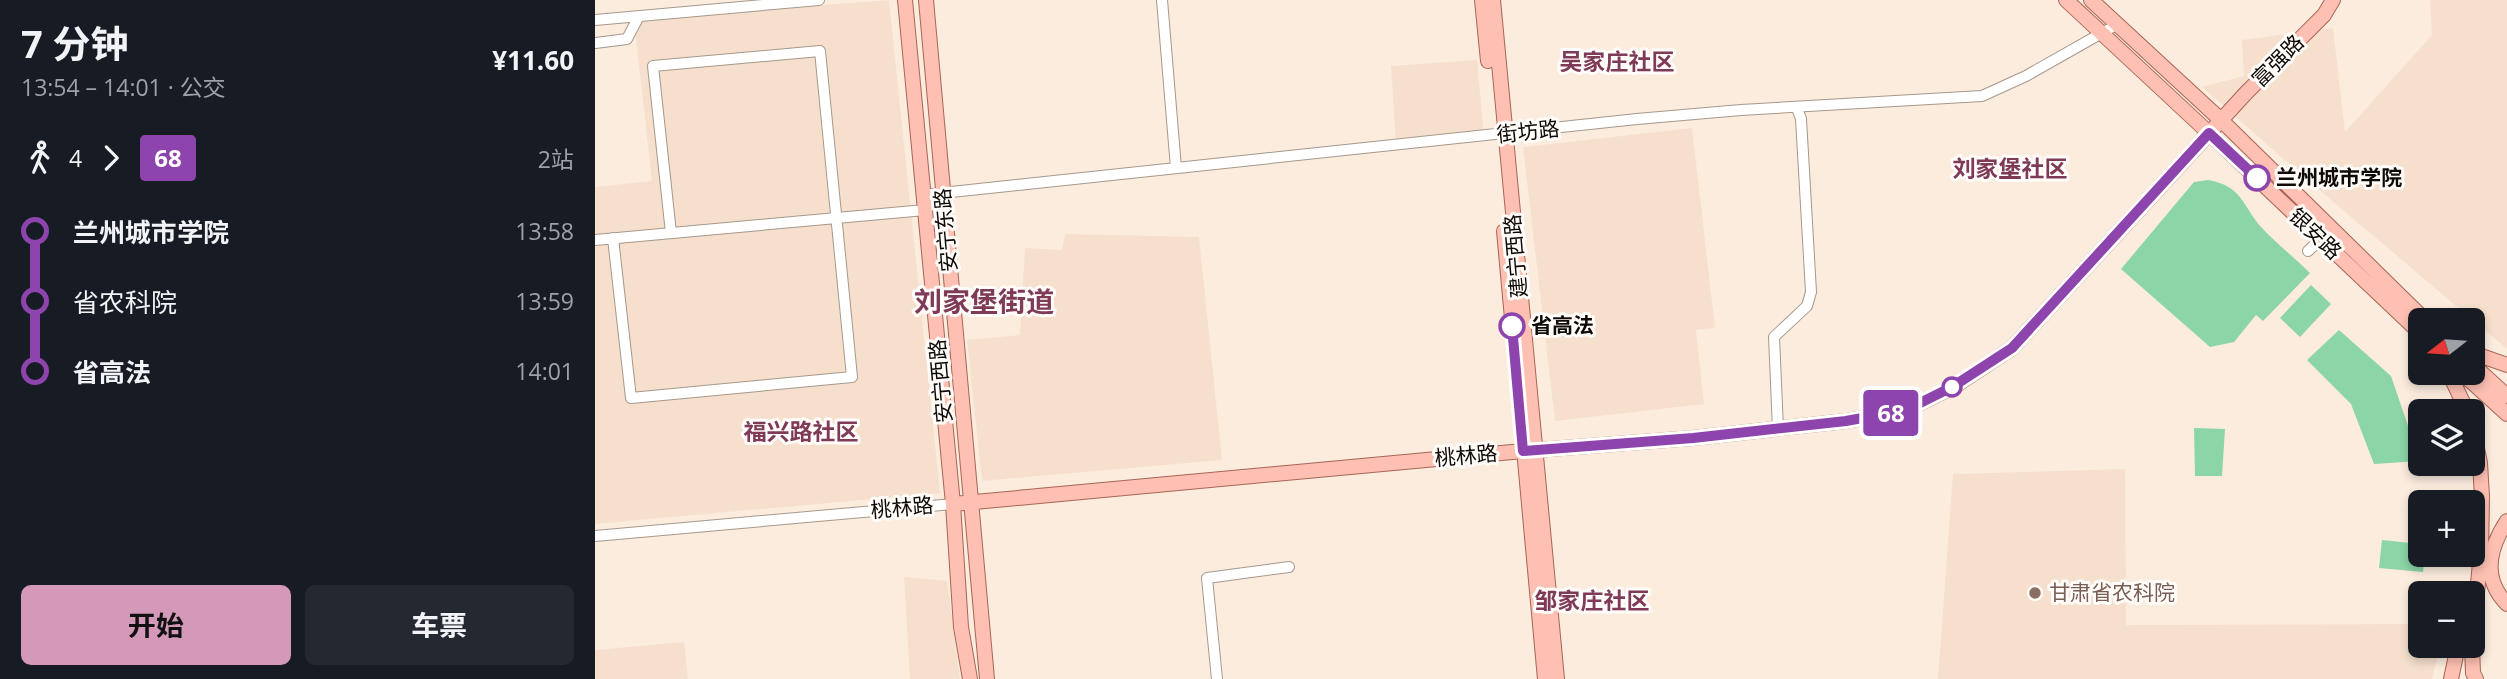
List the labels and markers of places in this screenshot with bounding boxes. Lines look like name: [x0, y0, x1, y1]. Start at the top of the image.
place label: 兰州城市学院: [2276, 163, 2402, 191]
marker: 兰州城市学院: [2244, 165, 2270, 191]
place label: 省高法: [1531, 311, 1594, 339]
marker: 省高法: [1499, 313, 1525, 339]
unlabelled marker: [1942, 377, 1962, 397]
place label: 甘肃省农科院: [2049, 578, 2175, 606]
marker: 甘肃省农科院: [2027, 585, 2043, 601]

